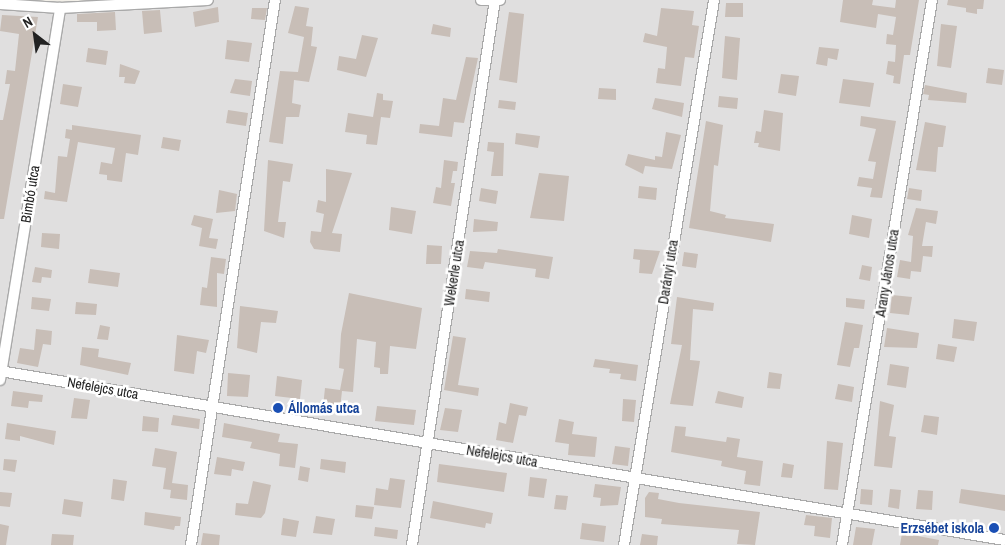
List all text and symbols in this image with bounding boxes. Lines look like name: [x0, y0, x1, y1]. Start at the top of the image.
north arrow: [10, 10, 60, 60]
text: N: [19, 12, 36, 32]
street label: Bimbó utca: [17, 164, 43, 224]
street label: Arany János utca: [872, 228, 902, 318]
street label: Wekerle utca: [440, 239, 468, 307]
street label: Darányi utca: [655, 239, 681, 305]
street label: Nefelejcs utca: [66, 373, 140, 403]
place label: Állomás utca: [288, 400, 359, 416]
marker: Állomás utca: [272, 402, 284, 414]
street label: Nefelejcs utca: [465, 441, 539, 471]
place label: Erzsébet iskola: [900, 520, 984, 536]
marker: Erzsébet iskola: [988, 522, 1000, 534]

